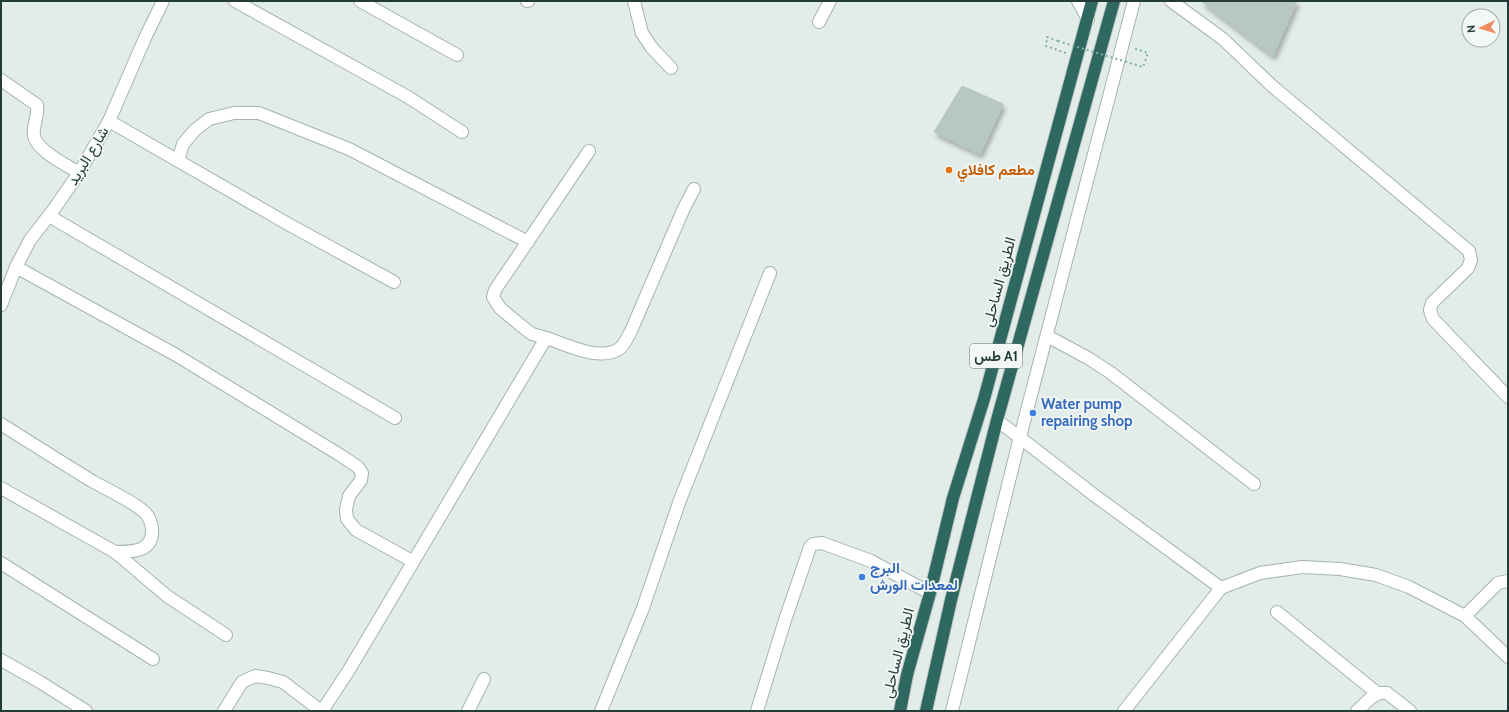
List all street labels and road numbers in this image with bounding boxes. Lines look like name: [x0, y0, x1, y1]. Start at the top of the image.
street label: شارع البريد: [64, 123, 114, 190]
street label: الطريق الساحلى: [978, 235, 1021, 329]
road number: طس A1: [970, 344, 1022, 368]
street label: الطريق الساحلى: [878, 606, 919, 700]

